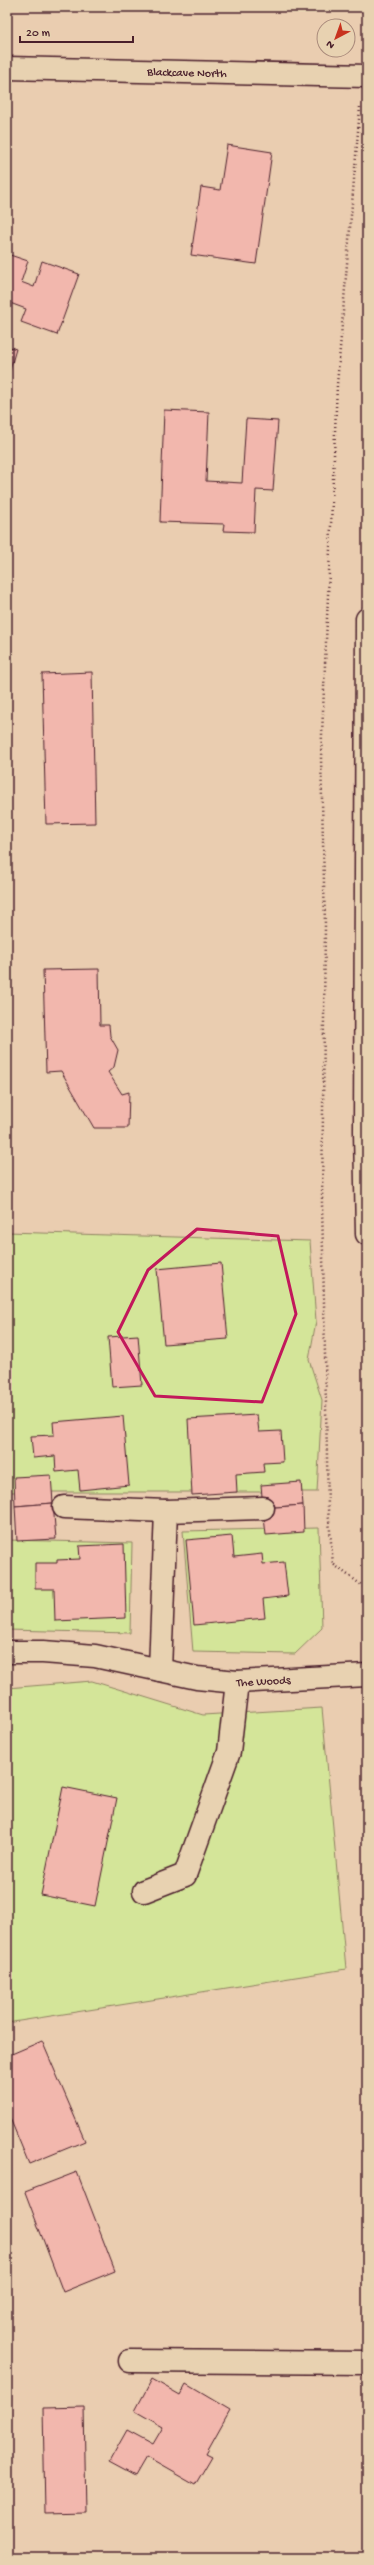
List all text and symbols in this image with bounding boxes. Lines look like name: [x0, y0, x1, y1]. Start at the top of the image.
scale bar: [20, 18, 133, 44]
north arrow: [316, 18, 356, 58]
text: 20 m: [26, 27, 51, 41]
text: N: [324, 37, 337, 51]
street label: Blackcave North: [146, 66, 227, 82]
street label: The Woods: [235, 1674, 291, 1691]

